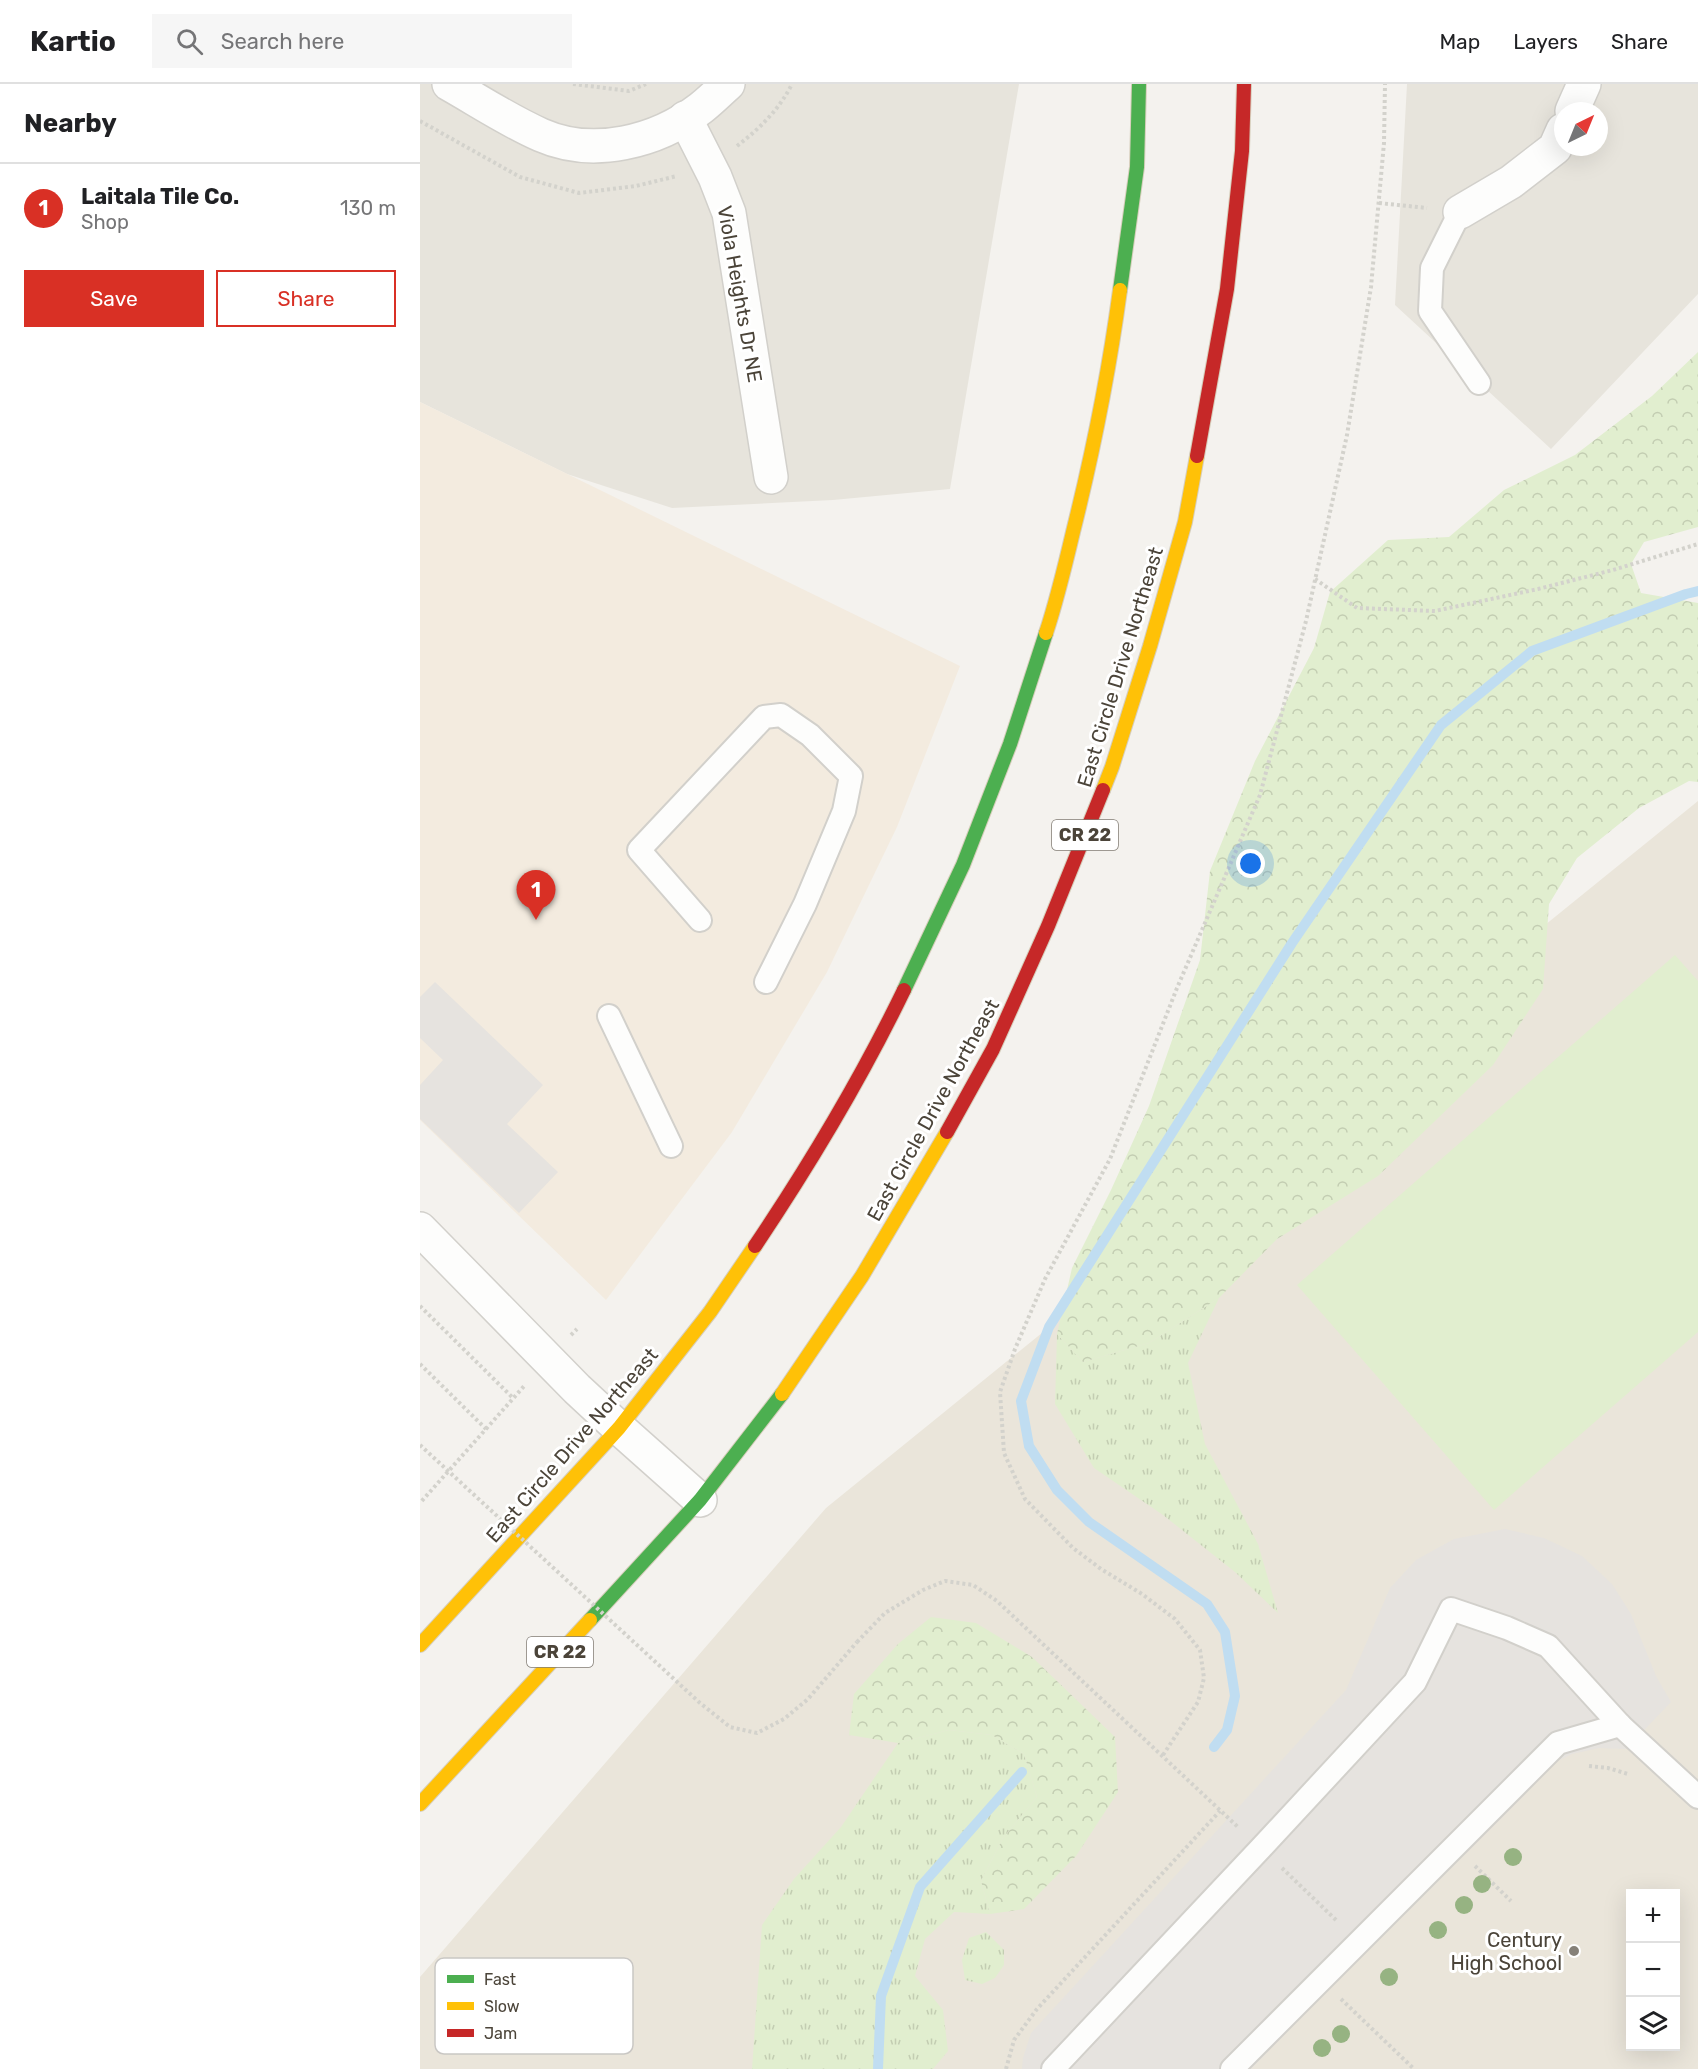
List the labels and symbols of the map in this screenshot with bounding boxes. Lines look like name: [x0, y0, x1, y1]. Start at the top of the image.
north arrow: [1554, 102, 1608, 156]
street label: Viola Heights Dr NE: [713, 204, 767, 384]
street label: East Circle Drive Northeast: [1072, 544, 1168, 790]
road number: CR 22: [1052, 820, 1118, 850]
your location: [1236, 849, 1265, 878]
pin: 1: [516, 870, 556, 920]
street label: East Circle Drive Northeast: [862, 995, 1004, 1225]
street label: East Circle Drive Northeast: [481, 1343, 663, 1547]
road number: CR 22: [527, 1637, 593, 1667]
place label: Century High School: [1450, 1928, 1562, 1975]
marker: Century High School: [1567, 1944, 1581, 1958]
legend: [435, 1958, 633, 2054]
text: Fast: [484, 1970, 516, 1989]
text: Slow: [484, 1997, 520, 2016]
text: Jam: [484, 2024, 517, 2043]

